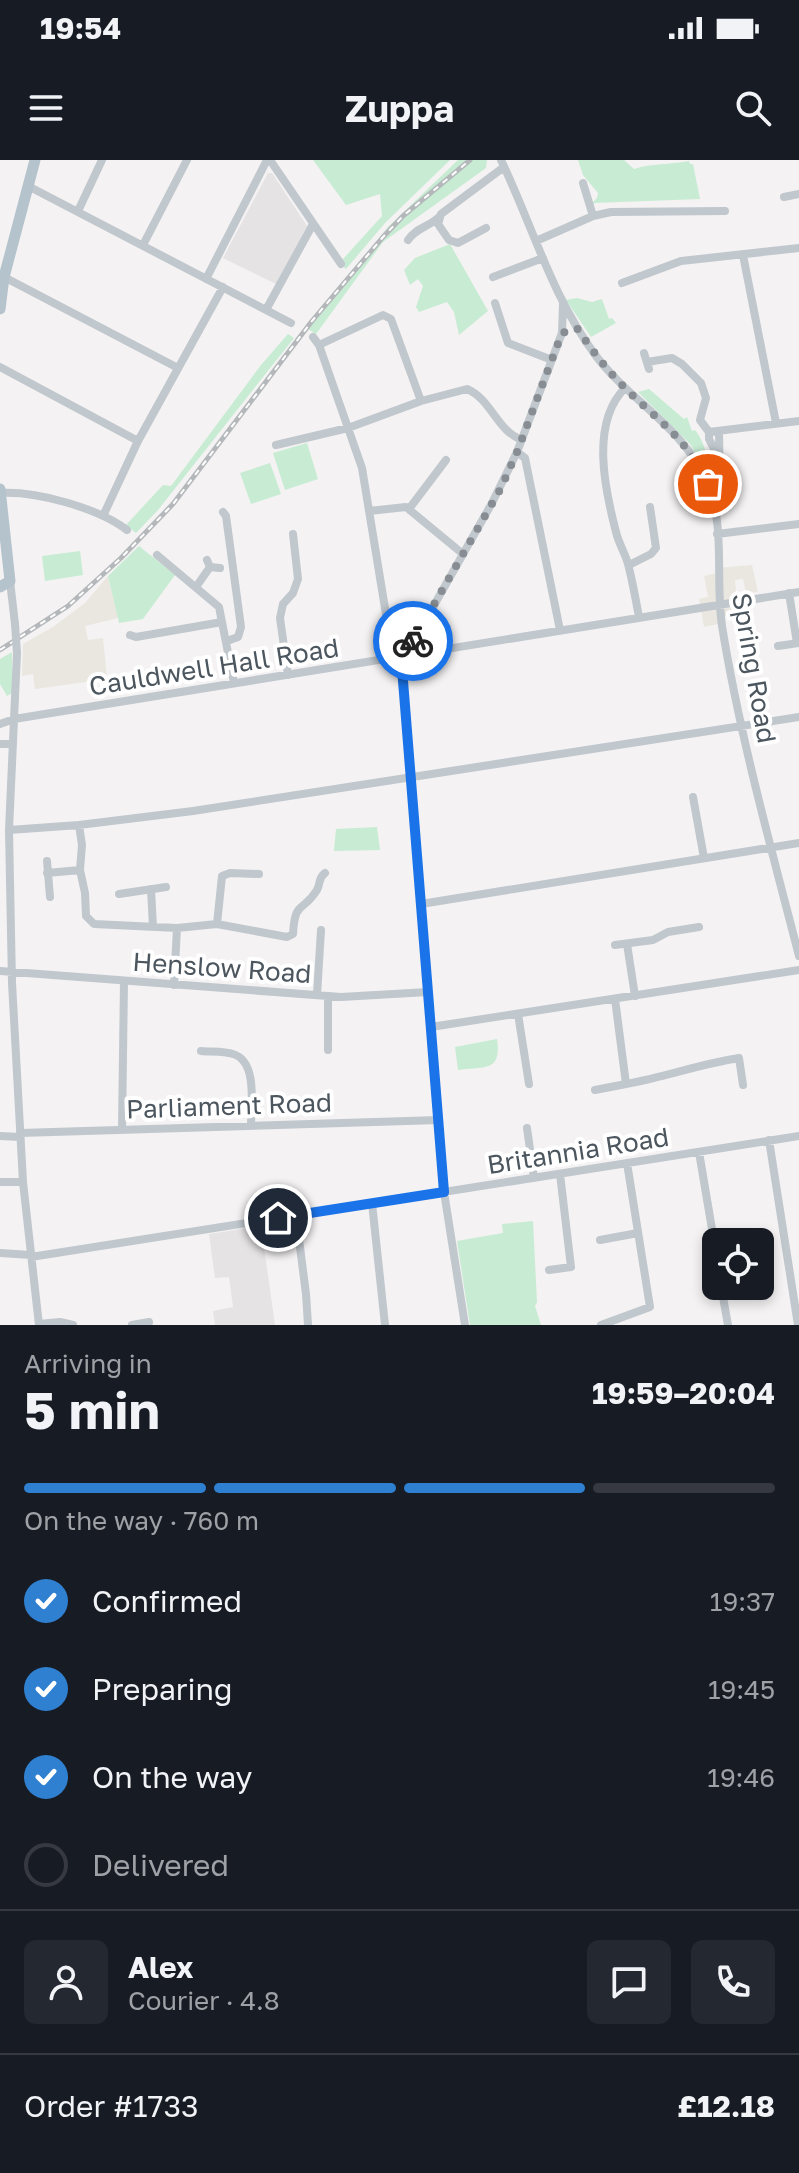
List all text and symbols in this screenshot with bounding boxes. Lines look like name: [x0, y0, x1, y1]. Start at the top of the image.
text: 19:54: [40, 10, 121, 46]
icon: menu: [24, 86, 68, 130]
icon: search: [731, 86, 775, 130]
text: Zuppa: [345, 87, 454, 130]
pin: [674, 450, 742, 518]
icon: bag: [686, 462, 730, 506]
street label: Spring Road: [726, 590, 783, 745]
courier: [373, 601, 453, 681]
icon: bike: [391, 619, 435, 663]
street label: Cauldwell Hall Road: [87, 631, 341, 702]
street label: Henslow Road: [132, 946, 313, 989]
street label: Parliament Road: [126, 1086, 332, 1125]
street label: Britannia Road: [485, 1121, 671, 1180]
pin: [244, 1184, 312, 1252]
icon: home: [256, 1196, 300, 1240]
map controls: [702, 1228, 774, 1300]
button: locate: [702, 1228, 774, 1300]
text: Arriving in: [24, 1348, 152, 1379]
text: 19:59–20:04: [592, 1375, 775, 1411]
text: 5 min: [24, 1378, 160, 1440]
text: On the way · 760 m: [24, 1505, 259, 1536]
icon: check: [24, 1579, 68, 1623]
text: Confirmed: [92, 1583, 242, 1619]
text: 19:37: [710, 1586, 775, 1617]
icon: check: [24, 1667, 68, 1711]
text: Preparing: [92, 1671, 233, 1707]
text: 19:45: [708, 1674, 775, 1705]
icon: check: [24, 1755, 68, 1799]
text: On the way: [92, 1759, 252, 1795]
text: 19:46: [707, 1762, 775, 1793]
text: Delivered: [92, 1847, 229, 1883]
button: person: [24, 1940, 108, 2024]
button: chat: [587, 1940, 671, 2024]
button: phone: [691, 1940, 775, 2024]
text: Alex: [128, 1949, 193, 1985]
text: Courier · 4.8: [128, 1985, 280, 2016]
text: Order #1733: [24, 2088, 199, 2124]
text: £12.18: [677, 2088, 775, 2124]

